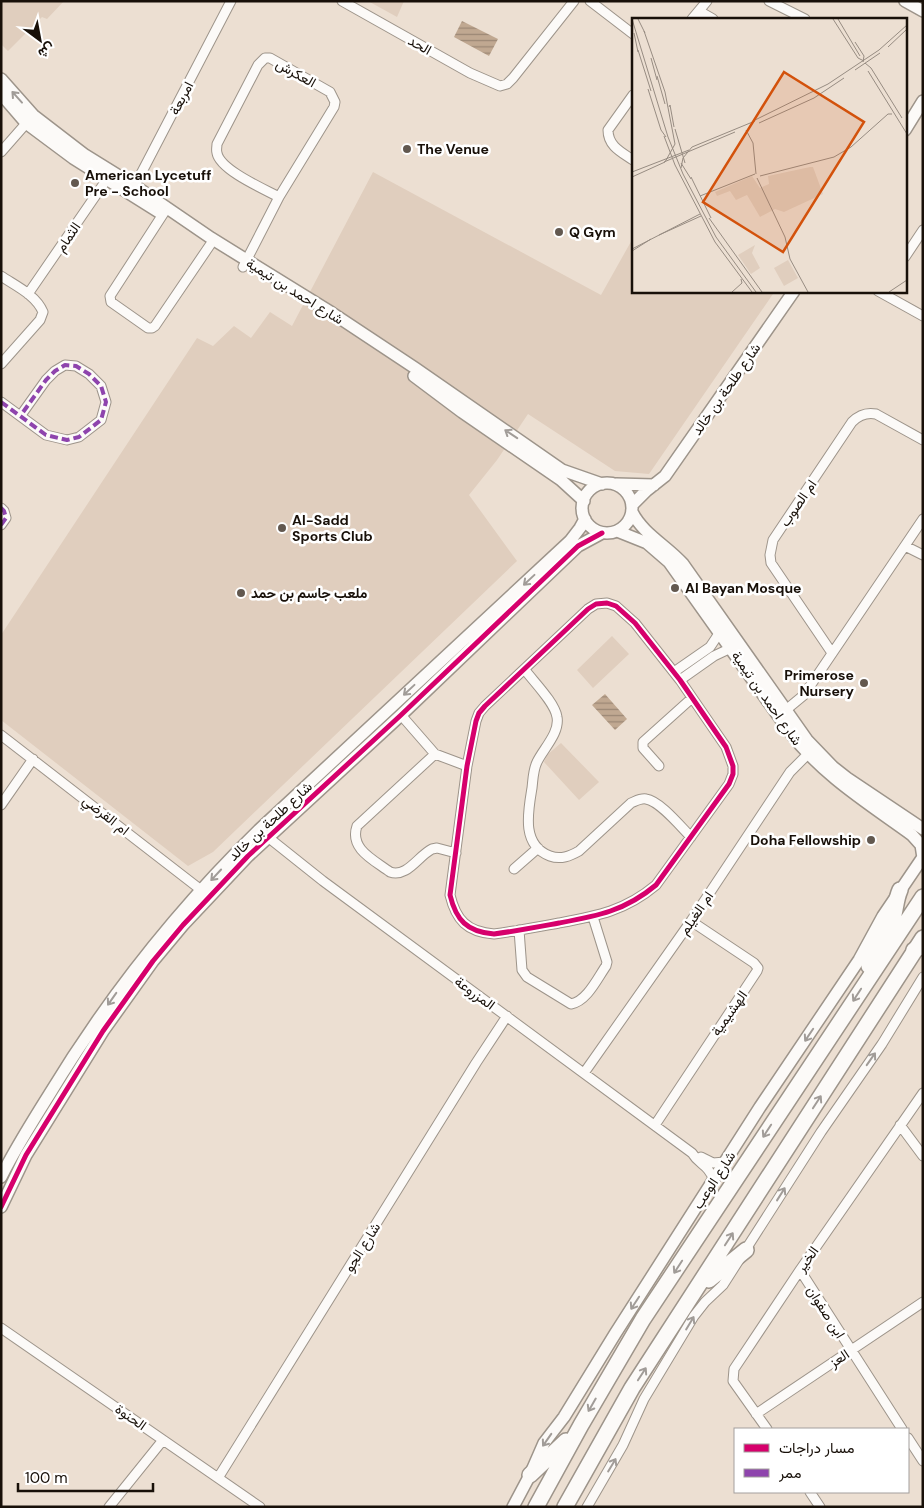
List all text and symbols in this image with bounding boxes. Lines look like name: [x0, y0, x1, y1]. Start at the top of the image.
north arrow: [15, 15, 65, 65]
inset map: [632, 18, 906, 292]
street label: الحد: [405, 31, 435, 59]
text: ش: [35, 39, 59, 63]
street label: العكرش: [273, 55, 319, 91]
street label: امربعة: [165, 78, 197, 118]
one-way arrow: [11, 90, 22, 103]
place label: The Venue: [417, 140, 489, 158]
marker: The Venue: [401, 143, 413, 155]
place label: American Lycetuff Pre - School: [85, 166, 211, 200]
marker: American Lycetuff Pre - School: [69, 177, 81, 189]
street label: الثمام: [51, 219, 85, 255]
place label: Q Gym: [569, 223, 616, 241]
marker: Q Gym: [553, 226, 565, 238]
street label: شارع احمد بن تيمية: [242, 254, 347, 330]
street label: شارع طلحة بن خالد: [688, 339, 766, 440]
one-way arrow: [505, 429, 519, 439]
street label: ام الصوب: [776, 476, 820, 530]
place label: Al-Sadd Sports Club: [292, 511, 373, 545]
marker: Al-Sadd Sports Club: [276, 522, 288, 534]
one-way arrow: [522, 574, 535, 586]
place label: Al Bayan Mosque: [685, 579, 801, 597]
marker: Al Bayan Mosque: [669, 582, 681, 594]
place label: ملعب جاسم بن حمد: [251, 584, 368, 602]
marker: ملعب جاسم بن حمد: [235, 587, 247, 599]
street label: شارع احمد بن تيمية: [726, 647, 806, 750]
place label: Primerose Nursery: [784, 666, 855, 700]
marker: Primerose Nursery: [858, 677, 870, 689]
one-way arrow: [403, 684, 416, 696]
street label: شارع طلحة بن خالد: [224, 777, 317, 866]
street label: ام القرضي: [77, 791, 133, 841]
place label: Doha Fellowship: [750, 831, 861, 849]
marker: Doha Fellowship: [865, 834, 877, 846]
one-way arrow: [210, 868, 222, 881]
street label: ام الغيلم: [675, 888, 717, 938]
street label: المزروعة: [451, 972, 499, 1014]
street label: الهشيمية: [707, 987, 751, 1039]
one-way arrow: [851, 988, 861, 1002]
one-way arrow: [107, 992, 117, 1006]
one-way arrow: [804, 1027, 814, 1041]
one-way arrow: [866, 1052, 877, 1066]
one-way arrow: [812, 1096, 822, 1110]
one-way arrow: [762, 1124, 772, 1138]
street label: شارع الوعب: [689, 1148, 741, 1214]
one-way arrow: [777, 1188, 787, 1202]
street label: شارع الجو: [340, 1219, 386, 1276]
one-way arrow: [724, 1232, 734, 1246]
street label: الخير: [791, 1242, 822, 1276]
one-way arrow: [672, 1259, 682, 1273]
street label: ابن صفوان: [803, 1282, 849, 1342]
one-way arrow: [629, 1296, 640, 1310]
one-way arrow: [686, 1316, 696, 1330]
street label: العز: [825, 1345, 853, 1372]
one-way arrow: [637, 1367, 647, 1381]
one-way arrow: [587, 1397, 597, 1411]
street label: الحنوة: [112, 1400, 150, 1434]
legend: [734, 1428, 909, 1493]
one-way arrow: [542, 1433, 552, 1447]
text: مسار دراجات: [779, 1438, 855, 1458]
one-way arrow: [607, 1457, 617, 1472]
scale bar: [18, 1460, 152, 1492]
text: ممر: [778, 1463, 801, 1483]
text: 100 m: [25, 1468, 68, 1488]

